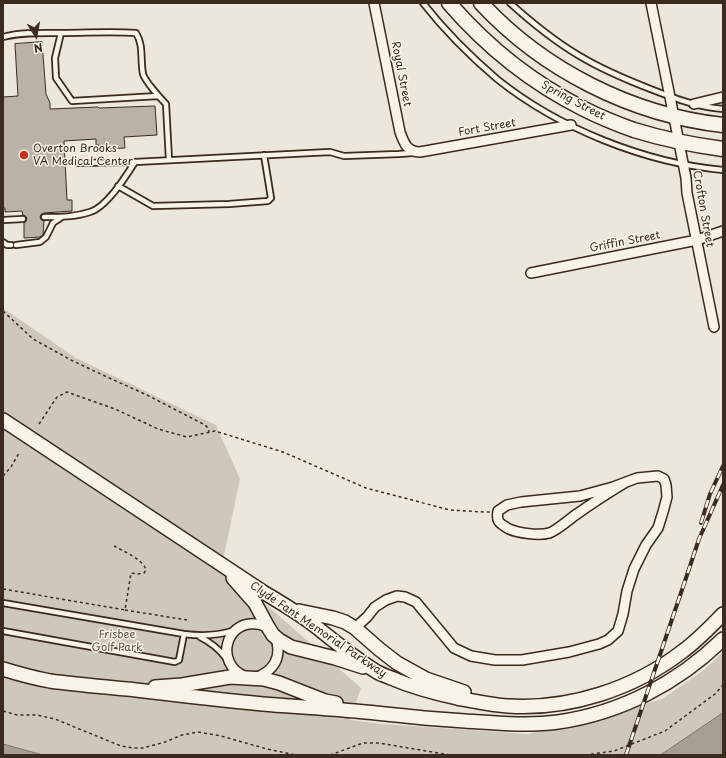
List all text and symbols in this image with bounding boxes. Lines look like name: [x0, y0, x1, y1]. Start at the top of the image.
north arrow: [16, 16, 56, 56]
text: N: [32, 39, 44, 57]
street label: Royal Street: [388, 40, 414, 108]
street label: Spring Street: [539, 79, 607, 123]
street label: Fort Street: [457, 116, 517, 140]
place label: Overton Brooks VA Medical Center: [33, 142, 133, 168]
marker: Overton Brooks VA Medical Center: [18, 149, 30, 161]
street label: Crofton Street: [690, 170, 716, 248]
street label: Griffin Street: [589, 229, 661, 255]
street label: Clyde Fant Memorial Parkway: [247, 579, 389, 681]
park label: Frisbee Golf Park: [91, 628, 143, 654]

